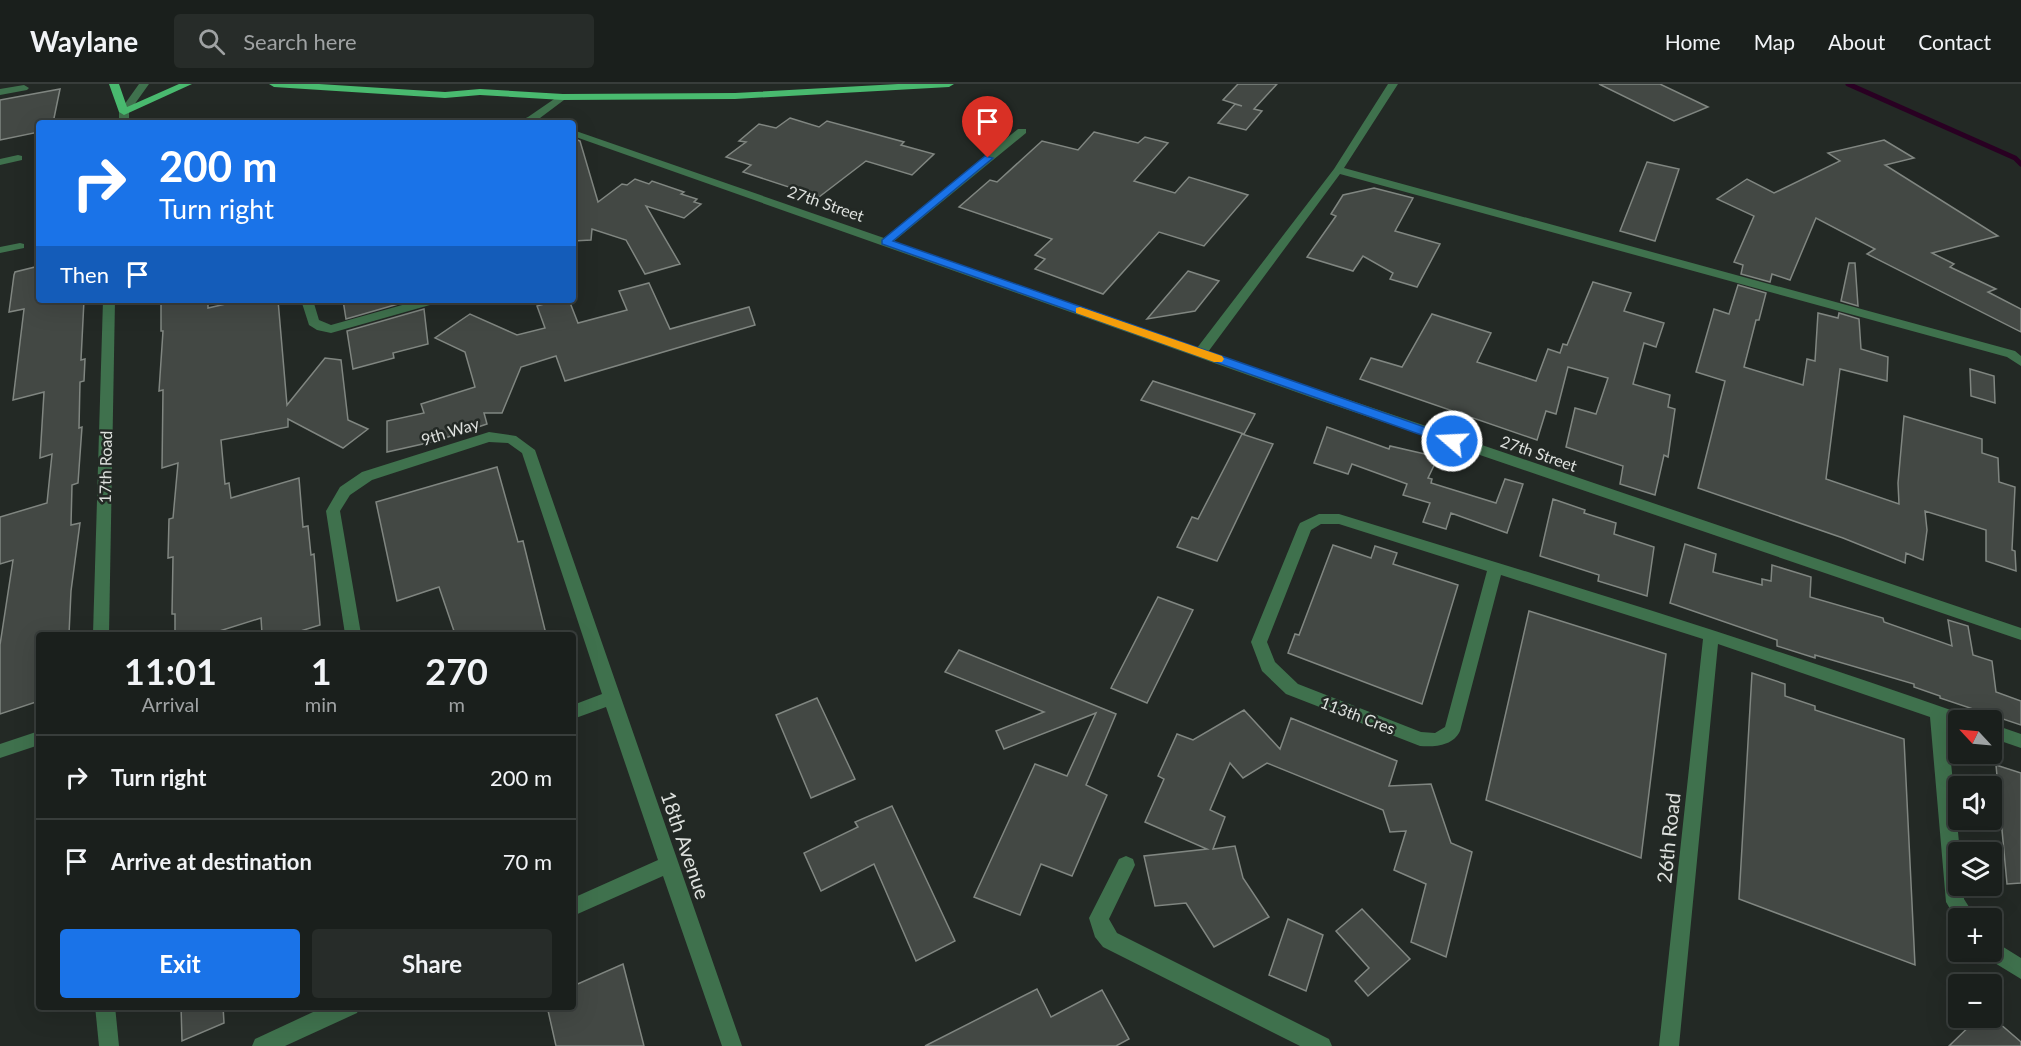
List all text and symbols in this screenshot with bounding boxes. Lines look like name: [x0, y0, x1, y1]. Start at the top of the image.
search box: [174, 14, 594, 68]
text: Waylane: [30, 24, 138, 58]
icon: search: [195, 25, 228, 58]
text: Search here: [243, 28, 357, 55]
text: Home: [1665, 29, 1721, 54]
text: Map: [1754, 29, 1795, 54]
text: About: [1828, 29, 1885, 54]
text: Contact: [1918, 29, 1991, 54]
pin: [962, 96, 1013, 158]
icon: arrive: [971, 105, 1004, 138]
text: 200 m: [159, 141, 277, 191]
icon: right: [60, 144, 138, 222]
street label: 27th Street: [785, 181, 867, 225]
text: Turn right: [159, 192, 274, 225]
icon: arrive: [121, 258, 154, 291]
text: Then: [60, 261, 109, 288]
position arrow: [1420, 409, 1484, 473]
street label: 9th Way: [419, 413, 482, 449]
street label: 17th Road: [95, 430, 115, 504]
street label: 27th Street: [1498, 431, 1580, 475]
text: 11:01: [124, 649, 217, 693]
text: 1: [311, 649, 332, 693]
text: 270: [425, 649, 488, 693]
text: Arrival: [142, 692, 199, 716]
text: min: [305, 692, 337, 716]
text: m: [448, 692, 465, 716]
street label: 113th Cres: [1318, 692, 1398, 738]
north arrow: [1948, 710, 2002, 764]
map controls: [1948, 710, 2002, 1028]
icon: right: [60, 761, 93, 794]
text: Turn right: [111, 764, 206, 791]
text: 200 m: [490, 764, 552, 791]
button: sound: [1948, 776, 2002, 830]
street label: 18th Avenue: [656, 788, 716, 902]
street label: 26th Road: [1651, 791, 1685, 885]
button: layers: [1948, 842, 2002, 896]
icon: arrive: [60, 845, 93, 878]
text: Arrive at destination: [111, 848, 312, 875]
text: 70 m: [503, 848, 552, 875]
button: +: [1948, 908, 2002, 962]
button: Exit: [60, 929, 300, 998]
button: Share: [312, 929, 552, 998]
button: −: [1948, 974, 2002, 1028]

